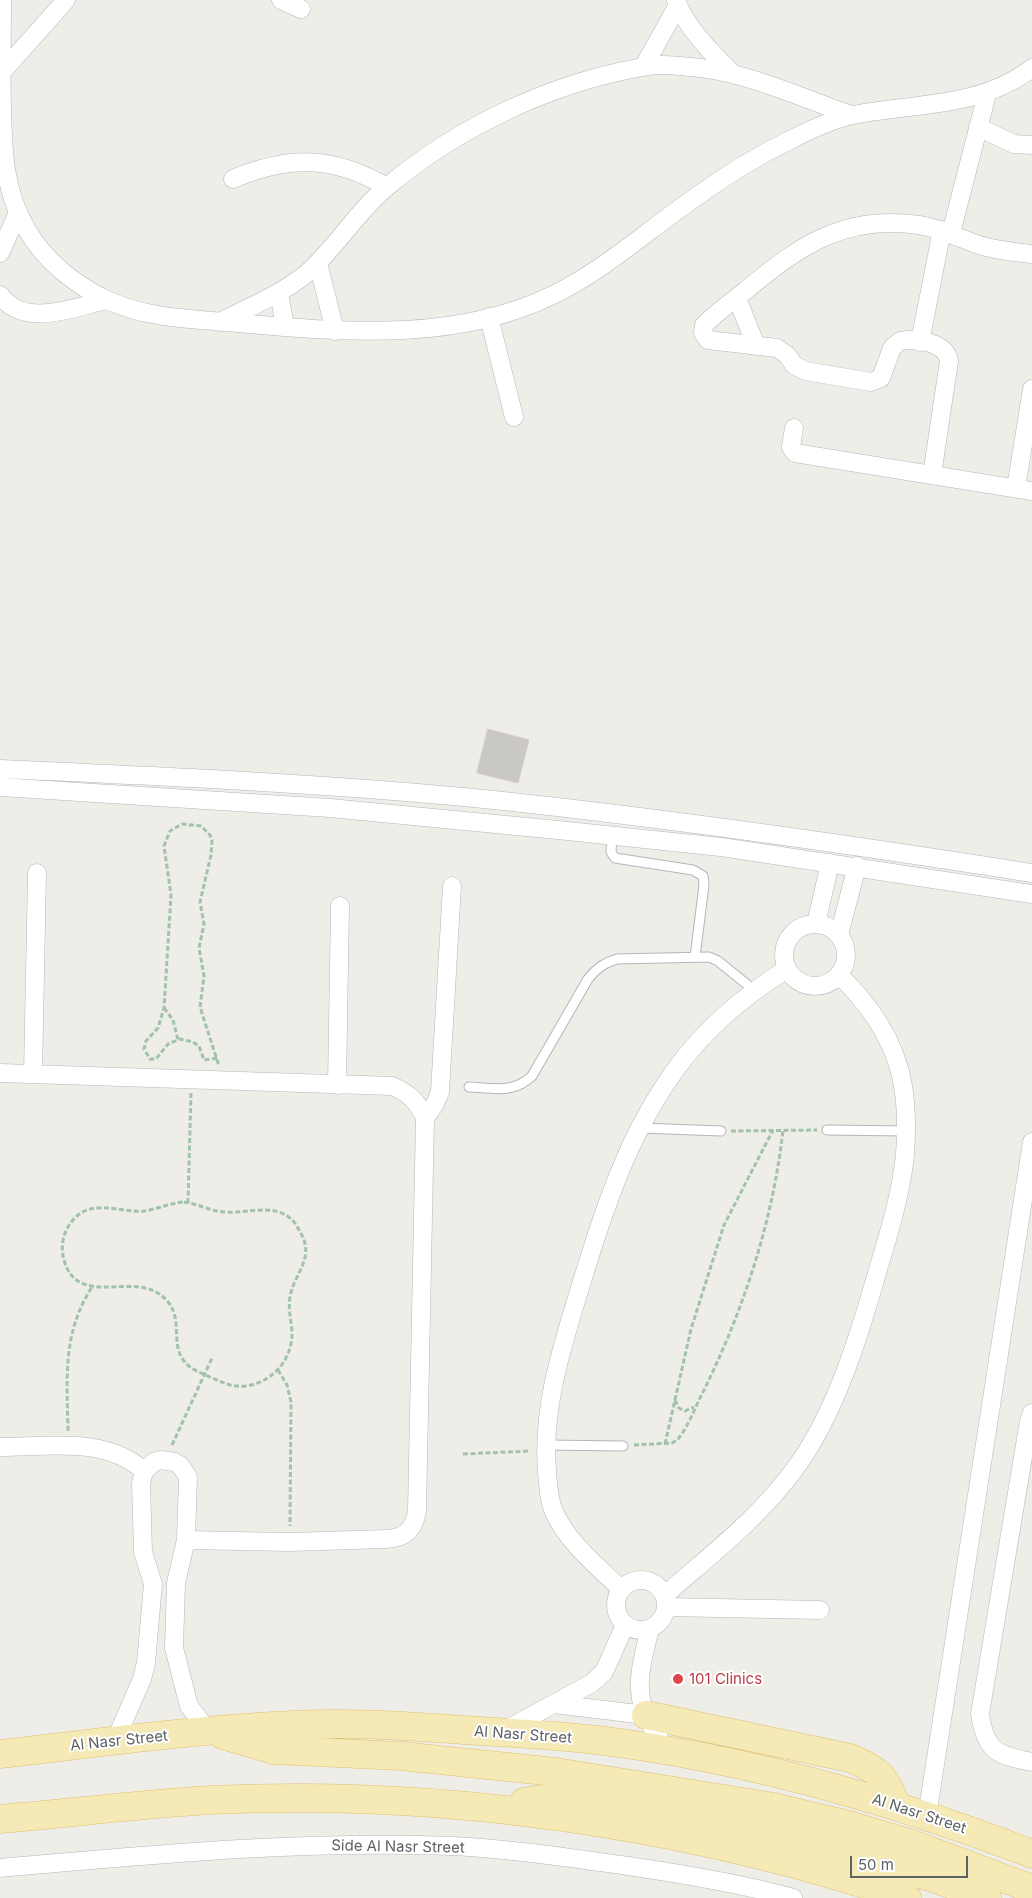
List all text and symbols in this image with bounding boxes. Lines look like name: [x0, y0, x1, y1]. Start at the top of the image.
place label: 101 Clinics: [689, 1670, 762, 1688]
marker: 101 Clinics: [671, 1672, 685, 1686]
street label: Al Nasr Street: [473, 1723, 573, 1747]
street label: Al Nasr Street: [69, 1727, 169, 1755]
street label: Al Nasr Street: [870, 1790, 968, 1838]
street label: Side Al Nasr Street: [331, 1837, 465, 1857]
scale bar: [852, 1846, 970, 1878]
text: 50 m: [858, 1855, 894, 1874]

